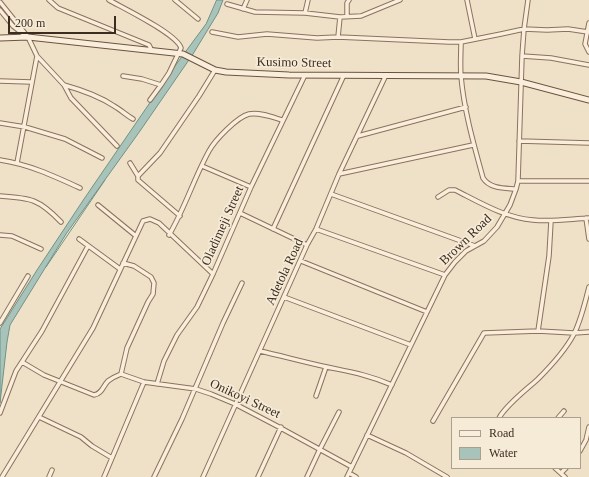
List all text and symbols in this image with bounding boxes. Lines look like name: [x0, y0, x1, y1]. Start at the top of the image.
scale bar: [10, 8, 118, 34]
text: 200 m: [15, 16, 45, 30]
street label: Kusimo Street: [256, 55, 332, 71]
street label: Oladimeji Street: [198, 184, 248, 268]
street label: Brown Road: [437, 211, 495, 269]
street label: Adetola Road: [263, 236, 307, 308]
street label: Onikoyi Street: [207, 376, 283, 422]
legend: [451, 417, 581, 469]
text: Road: [489, 426, 514, 440]
text: Water: [489, 446, 517, 460]

